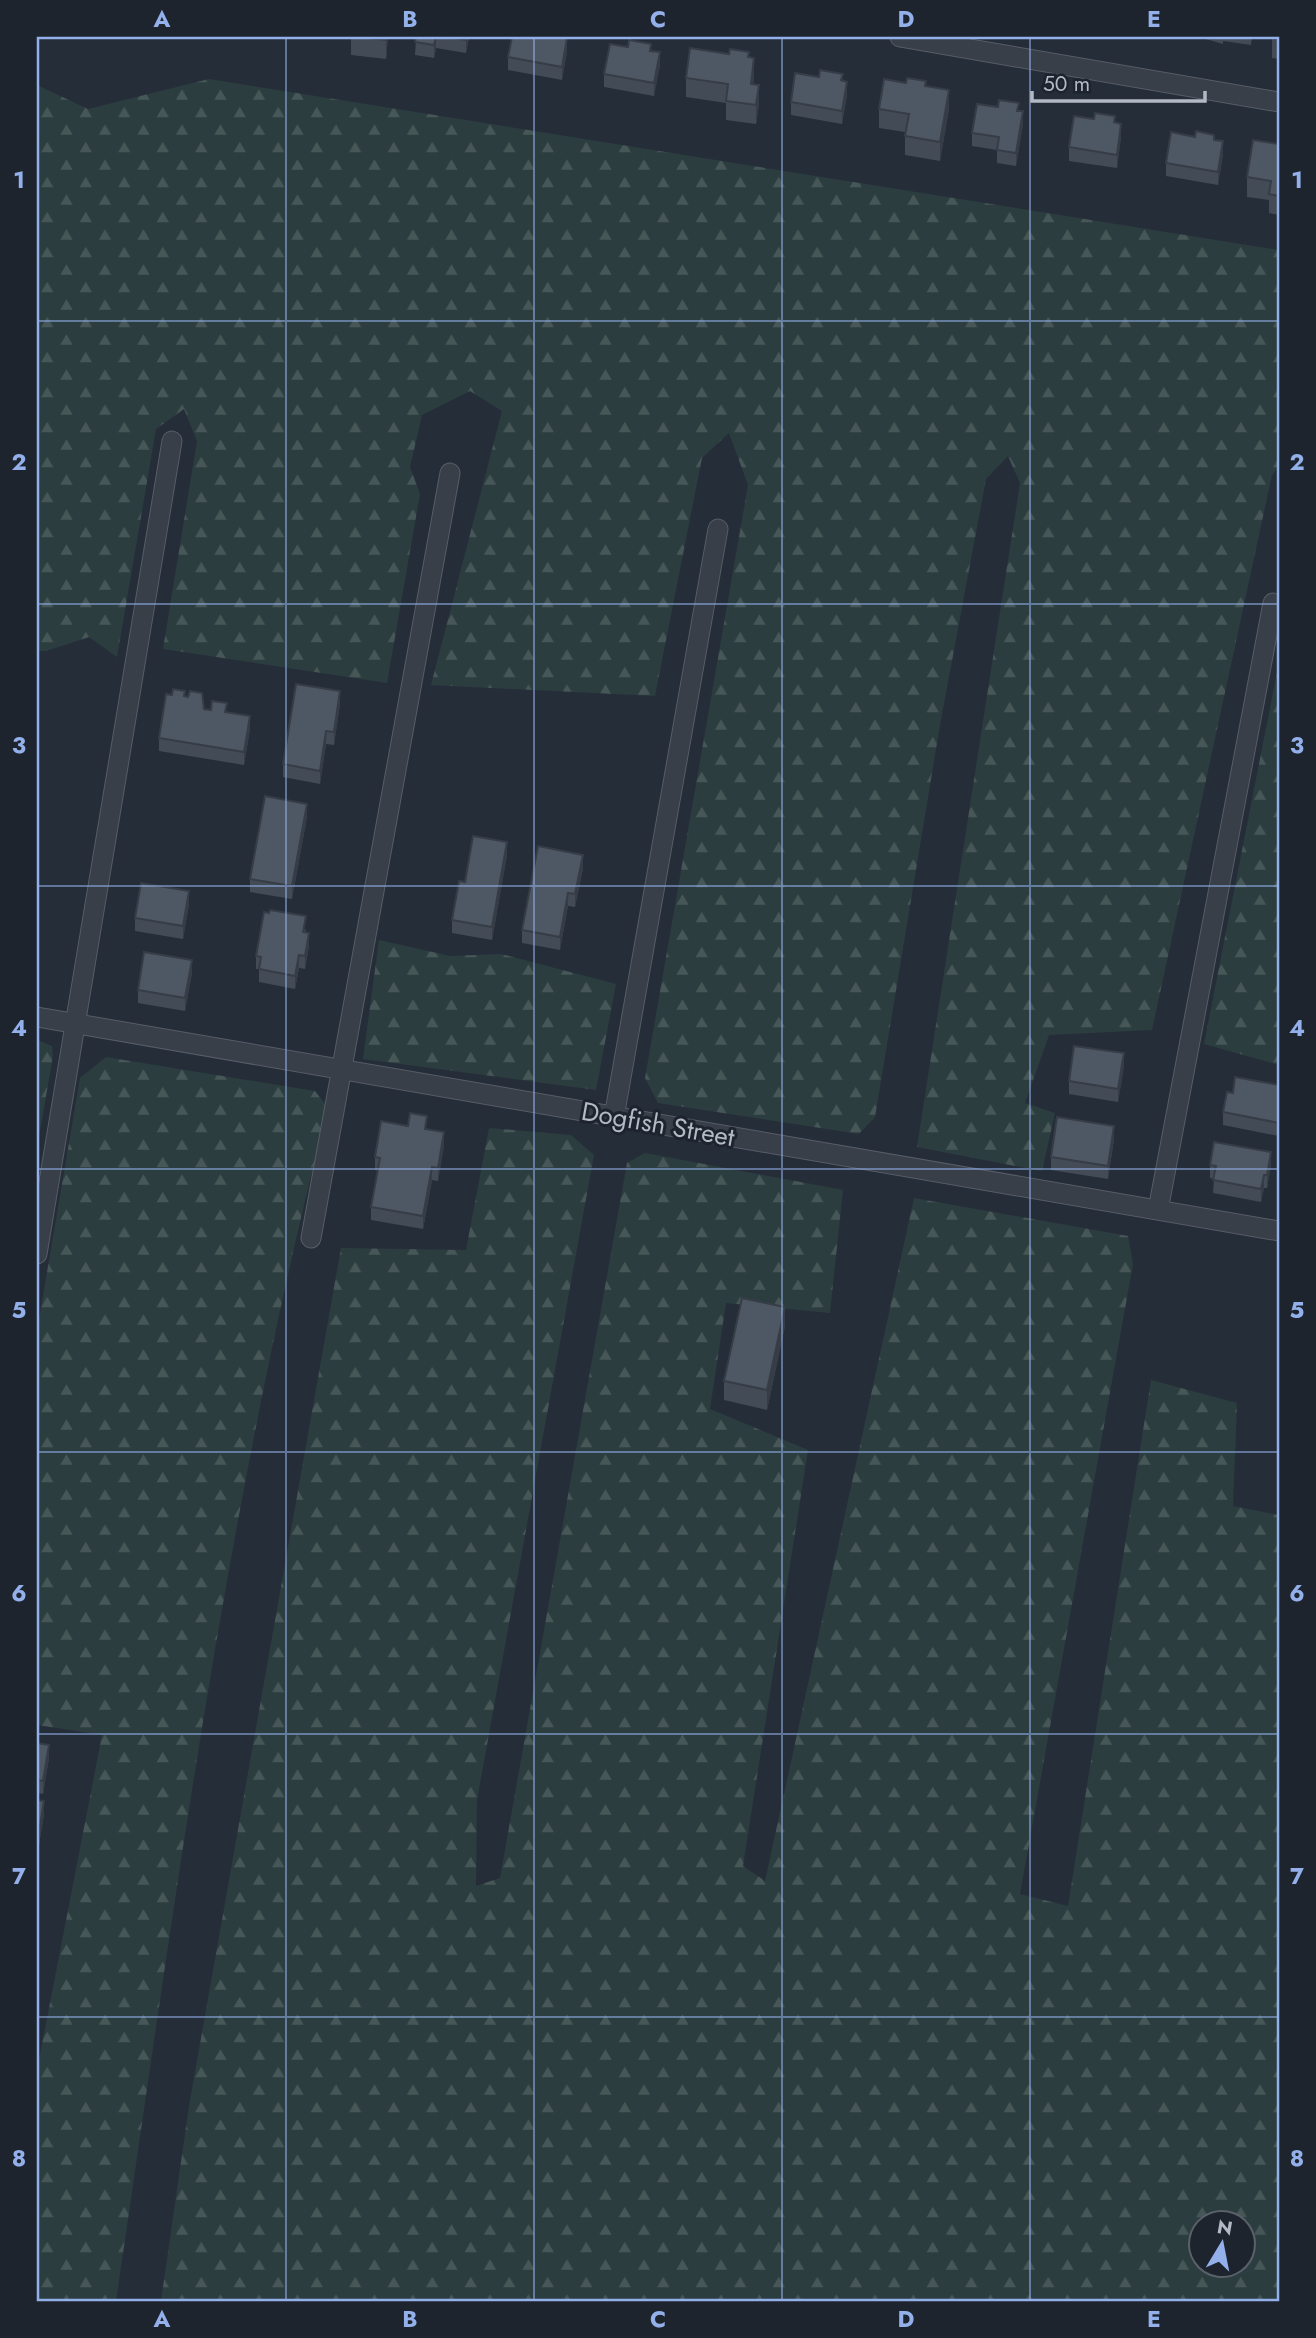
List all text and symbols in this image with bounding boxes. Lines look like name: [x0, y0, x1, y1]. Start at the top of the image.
text: A: [153, 2, 171, 36]
text: B: [402, 2, 418, 36]
text: C: [650, 2, 666, 36]
text: D: [898, 2, 915, 36]
text: E: [1147, 2, 1161, 36]
scale bar: [1032, 60, 1206, 104]
text: 50 m: [1043, 69, 1090, 99]
text: 1: [13, 163, 25, 197]
text: 1: [1291, 163, 1303, 197]
text: 2: [11, 445, 27, 479]
text: 2: [1289, 445, 1305, 479]
text: 3: [12, 728, 26, 762]
text: 3: [1290, 728, 1304, 762]
text: 4: [11, 1011, 27, 1045]
text: 4: [1289, 1011, 1305, 1045]
street label: Dogfish Street: [578, 1092, 738, 1156]
text: 5: [12, 1293, 26, 1327]
text: 5: [1290, 1293, 1304, 1327]
text: 6: [11, 1576, 27, 1610]
text: 6: [1289, 1576, 1305, 1610]
text: 7: [12, 1859, 26, 1893]
text: 7: [1290, 1859, 1304, 1893]
text: 8: [12, 2141, 26, 2175]
text: 8: [1290, 2141, 1304, 2175]
north arrow: [1186, 2208, 1256, 2278]
text: N: [1215, 2213, 1235, 2242]
text: A: [153, 2302, 171, 2336]
text: B: [402, 2302, 418, 2336]
text: C: [650, 2302, 666, 2336]
text: D: [898, 2302, 915, 2336]
text: E: [1147, 2302, 1161, 2336]

